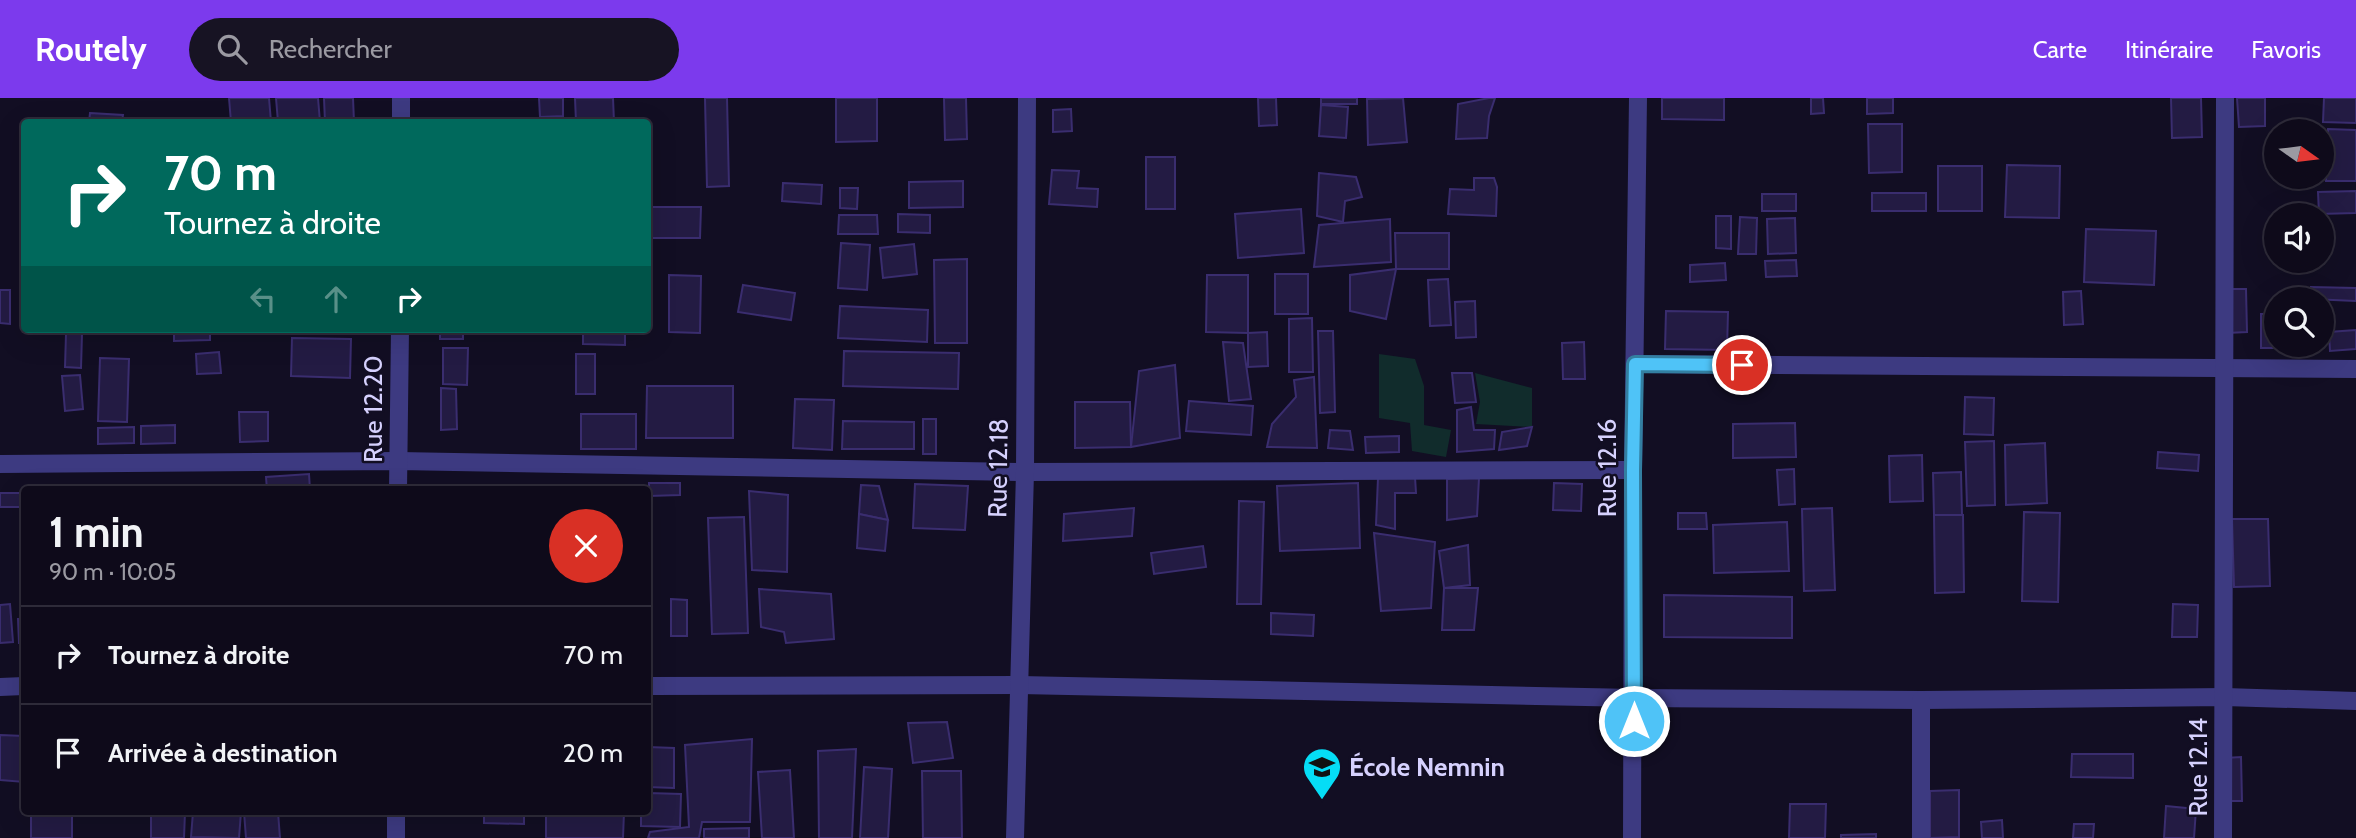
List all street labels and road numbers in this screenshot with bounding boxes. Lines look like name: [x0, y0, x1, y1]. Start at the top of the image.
street label: Rue 12.20: [357, 355, 389, 463]
street label: Rue 12.18: [981, 418, 1015, 518]
street label: Rue 12.16: [1591, 419, 1623, 517]
street label: Rue 12.14: [2182, 718, 2214, 816]

